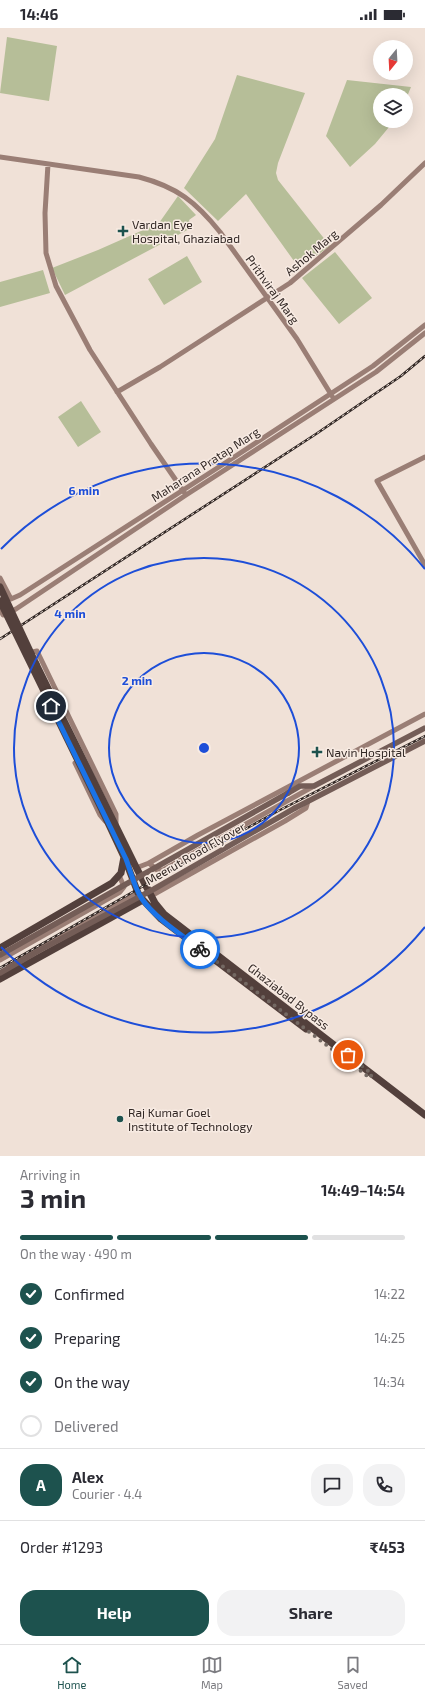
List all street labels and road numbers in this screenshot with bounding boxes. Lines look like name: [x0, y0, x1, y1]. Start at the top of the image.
street label: Ashok Marg: [282, 226, 340, 278]
street label: Prithviraj Marg: [243, 252, 303, 327]
street label: Maharana Pratap Marg: [148, 424, 262, 504]
street label: Meerut Road Flyover: [143, 819, 248, 887]
street label: Ghaziabad Bypass: [246, 960, 332, 1032]

